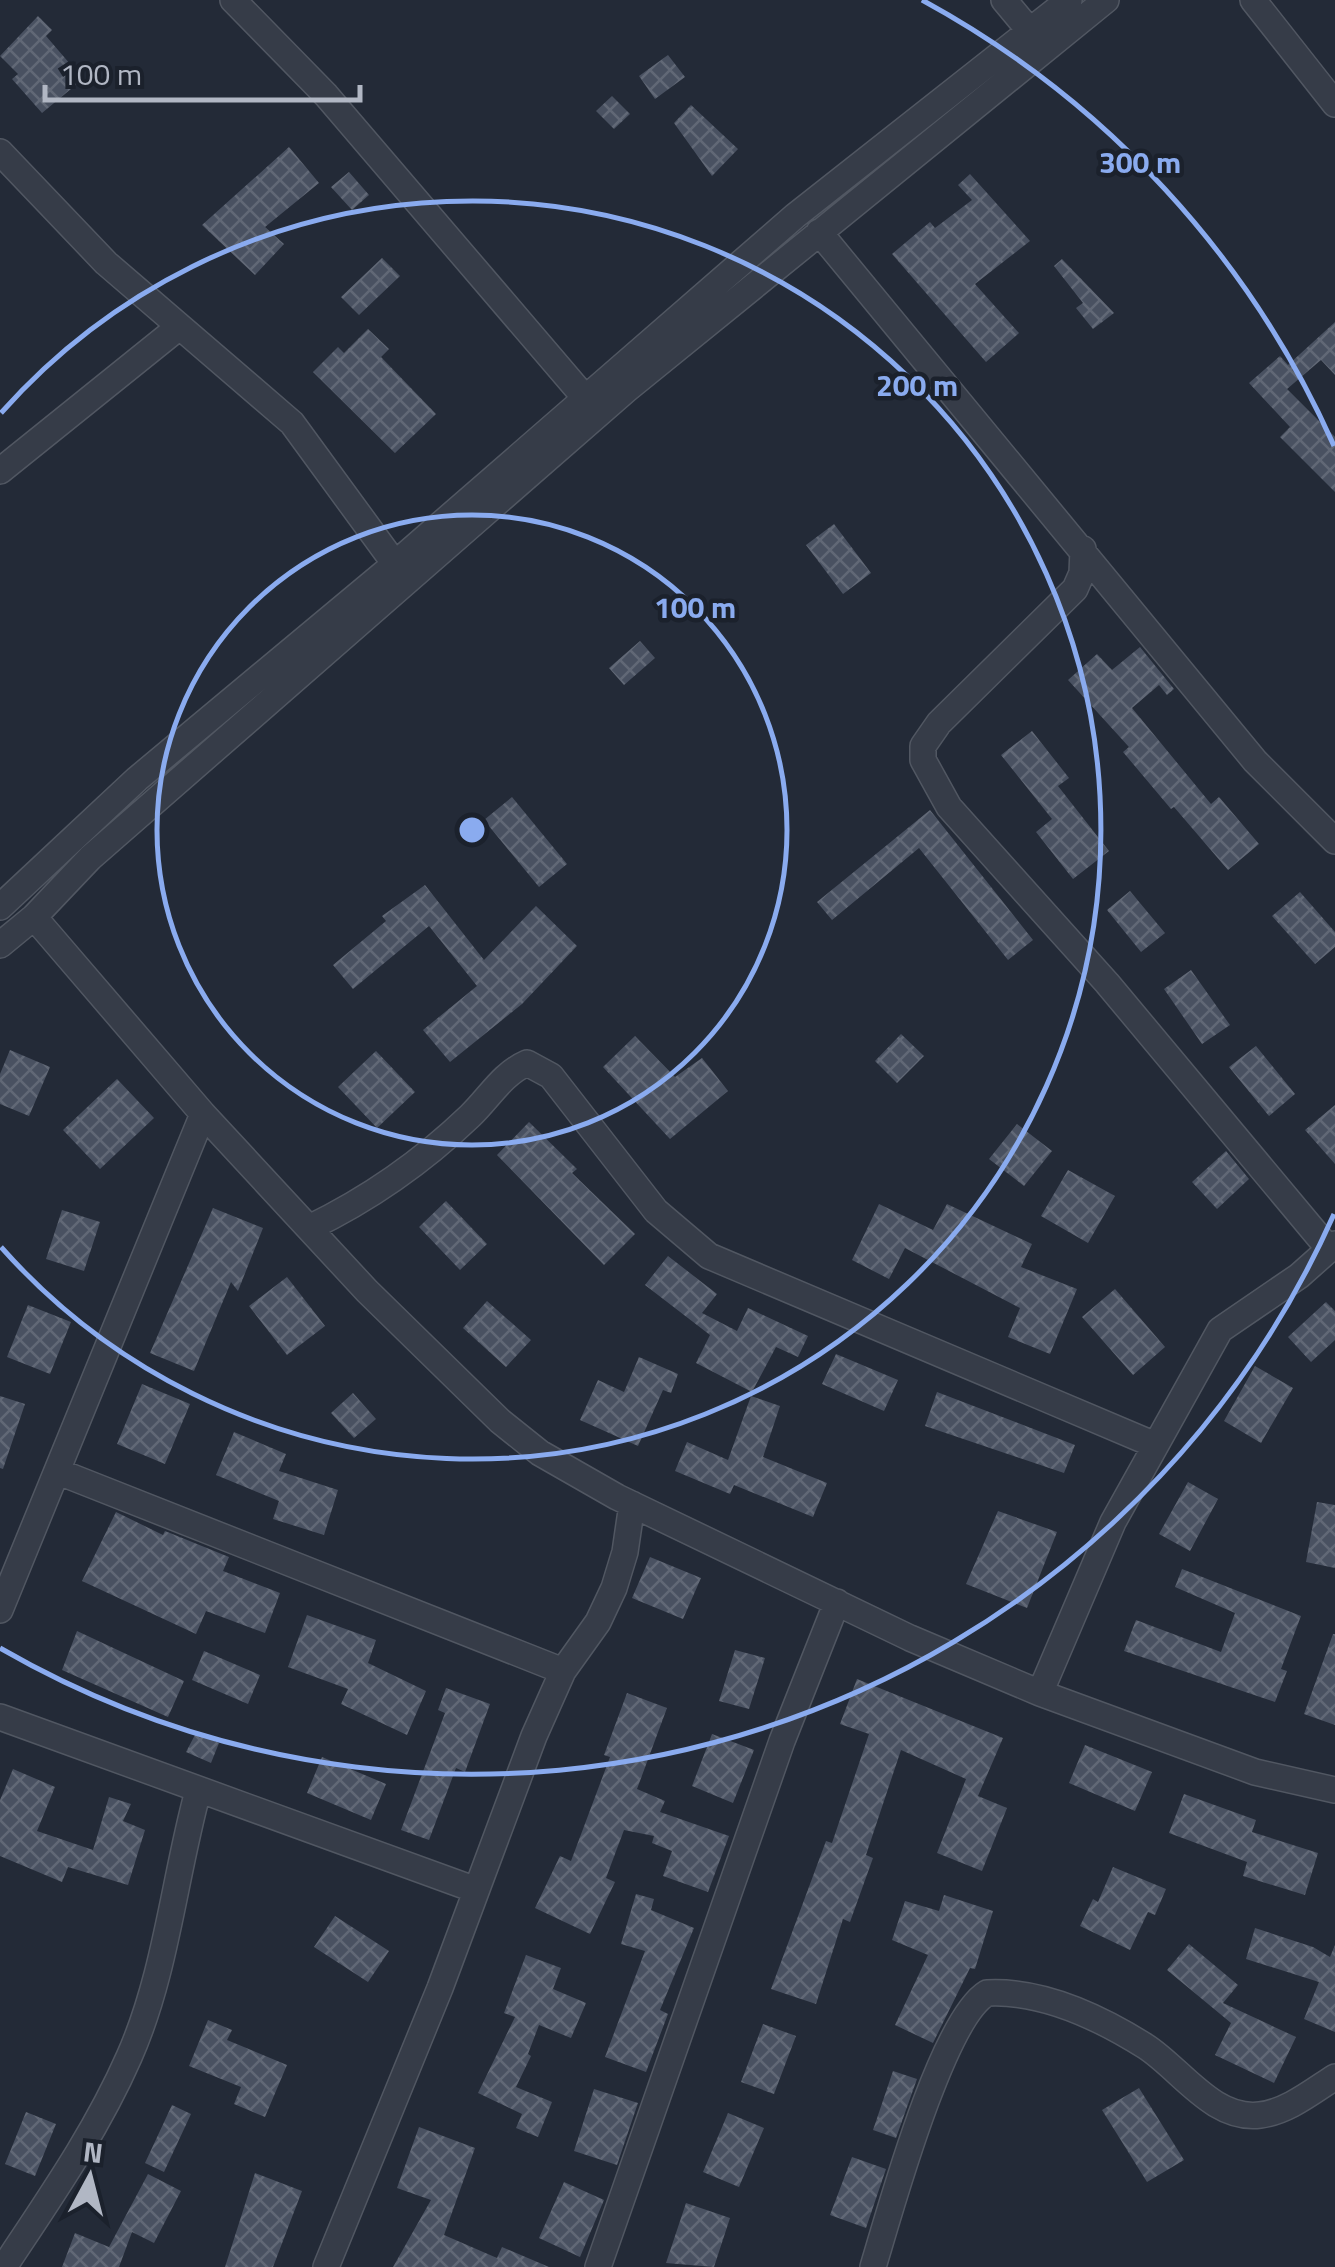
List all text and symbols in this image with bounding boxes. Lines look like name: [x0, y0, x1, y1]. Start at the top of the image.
scale bar: [45, 40, 360, 102]
text: 100 m: [60, 51, 142, 97]
text: 300 m: [1099, 139, 1181, 185]
text: 200 m: [876, 362, 958, 408]
text: 100 m: [654, 584, 736, 630]
centre of rings: [454, 812, 490, 848]
north arrow: [40, 2127, 140, 2227]
text: N: [81, 2129, 105, 2174]

